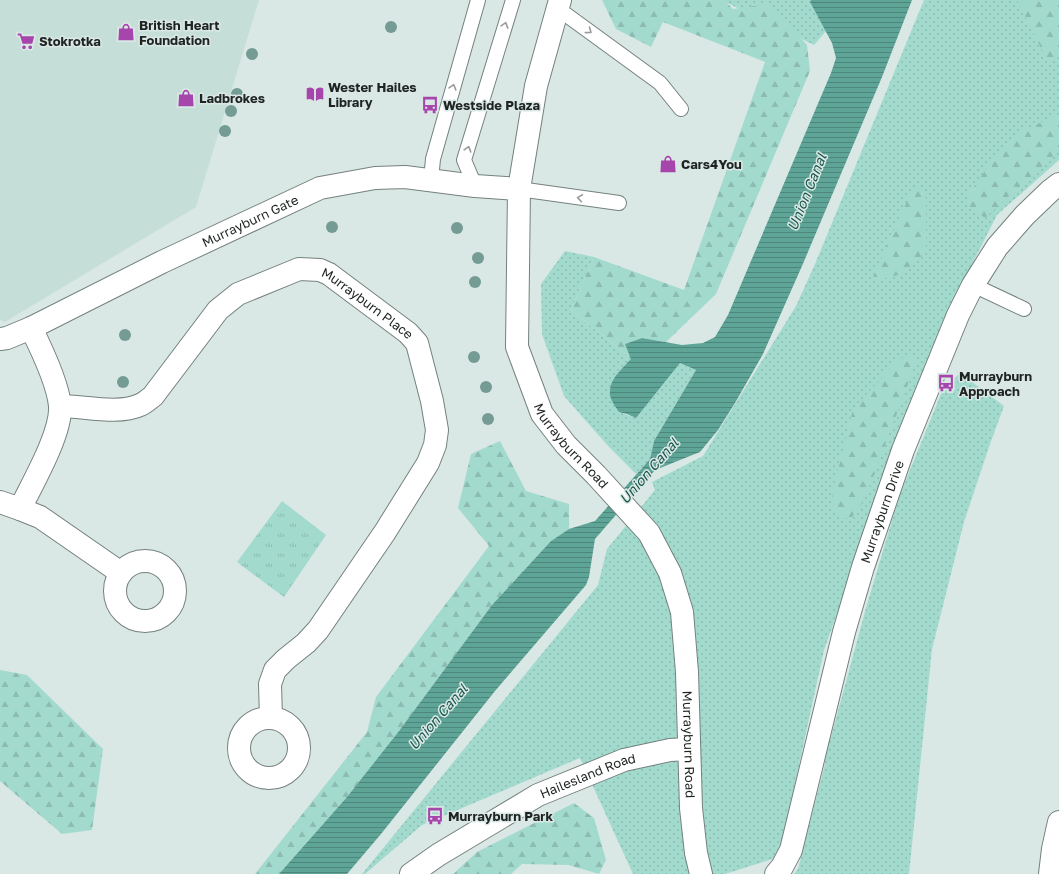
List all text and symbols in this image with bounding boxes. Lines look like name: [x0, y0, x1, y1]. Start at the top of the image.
place label: British Heart Foundation: [139, 17, 220, 48]
one-way arrow: [500, 21, 509, 28]
shop icon: British Heart Foundation: [116, 22, 136, 42]
one-way arrow: [584, 26, 591, 33]
supermarket icon: Stokrotka: [16, 31, 36, 51]
place label: Stokrotka: [39, 33, 101, 49]
place label: Wester Hailes Library: [328, 79, 417, 110]
library icon: Wester Hailes Library: [305, 84, 325, 104]
one-way arrow: [448, 84, 457, 91]
shop icon: Ladbrokes: [176, 88, 196, 108]
place label: Ladbrokes: [199, 90, 265, 106]
bus stop icon: Westside Plaza: [420, 95, 440, 115]
place label: Westside Plaza: [443, 97, 540, 113]
one-way arrow: [463, 146, 472, 153]
water label: Union Canal: [783, 150, 830, 233]
shop icon: Cars4You: [658, 154, 678, 174]
place label: Cars4You: [681, 156, 742, 172]
street label: Murrayburn Gate: [199, 191, 301, 250]
one-way arrow: [577, 194, 583, 203]
street label: Murrayburn Place: [319, 264, 417, 342]
place label: Murrayburn Approach: [959, 368, 1032, 399]
bus stop icon: Murrayburn Approach: [936, 373, 956, 393]
street label: Murrayburn Road: [531, 401, 612, 491]
water label: Union Canal: [615, 434, 682, 507]
street label: Murrayburn Drive: [857, 458, 907, 565]
water label: Union Canal: [404, 680, 471, 753]
street label: Murrayburn Road: [680, 690, 699, 798]
street label: Hailesland Road: [537, 750, 637, 801]
bus stop icon: Murrayburn Park: [425, 806, 445, 826]
place label: Murrayburn Park: [448, 808, 553, 824]

